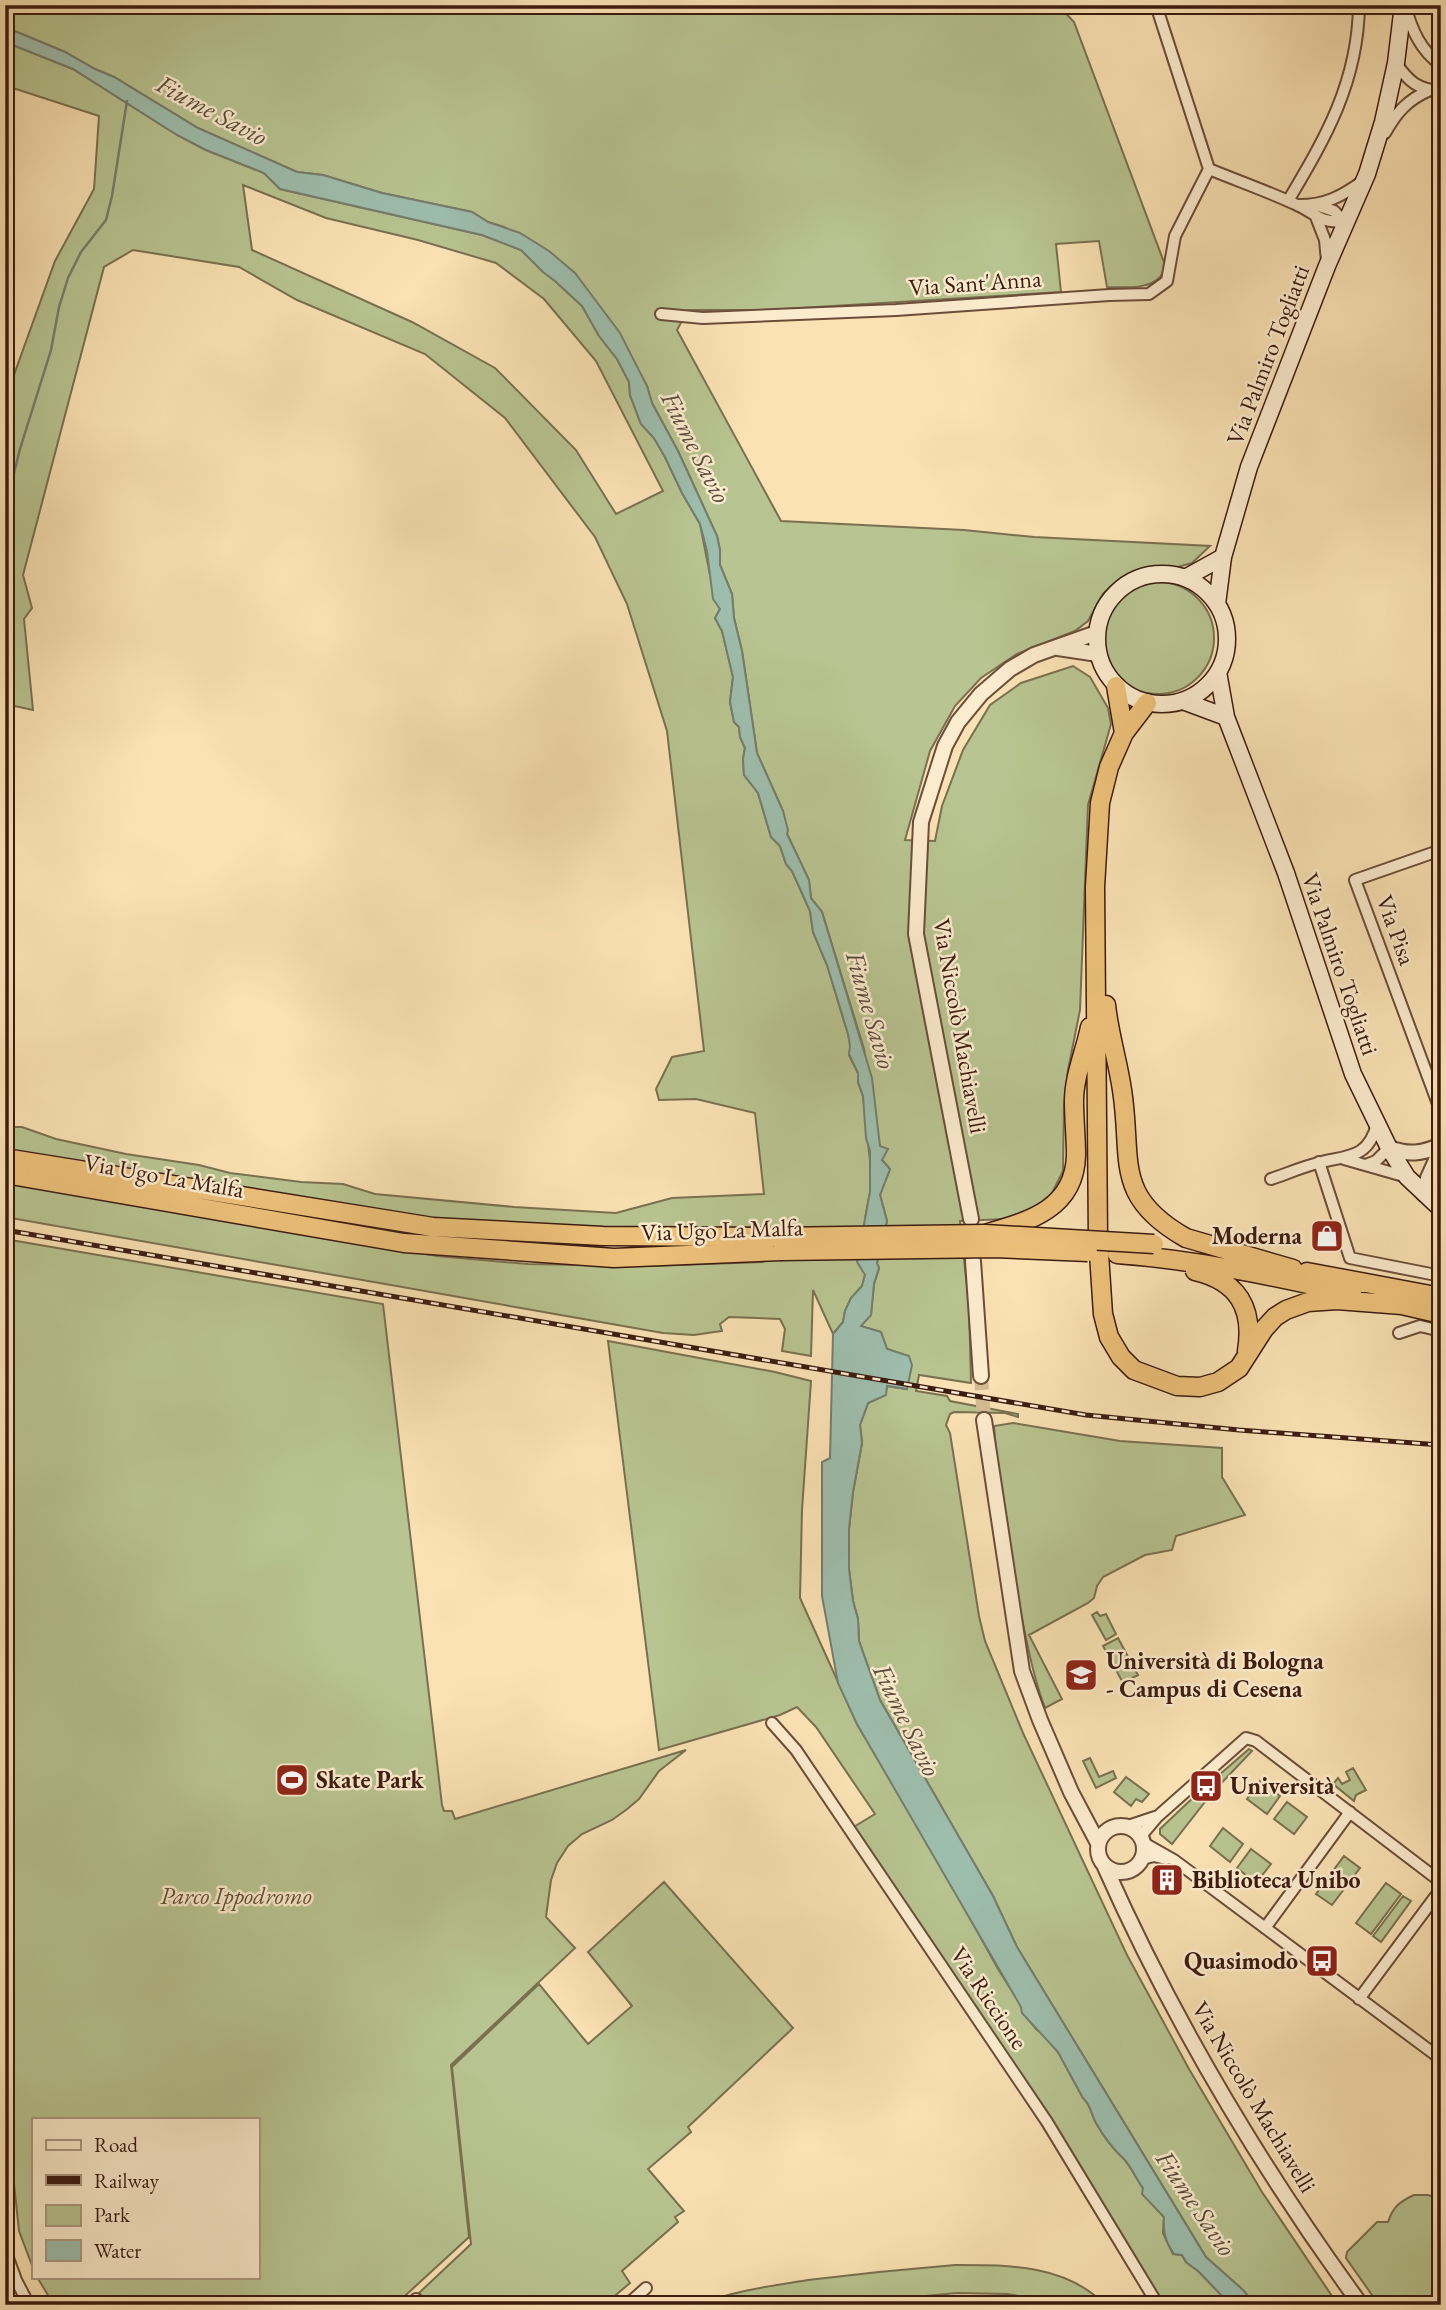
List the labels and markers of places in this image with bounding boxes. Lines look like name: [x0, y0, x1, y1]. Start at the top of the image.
shop icon: Moderna: [1308, 1217, 1346, 1255]
place label: Moderna: [1211, 1220, 1302, 1251]
place label: Università di Bologna - Campus di Cesena: [1106, 1645, 1324, 1704]
school or university icon: Università di Bologna - Campus di Cesena: [1062, 1656, 1100, 1694]
sports icon: Skate Park: [273, 1761, 311, 1799]
place label: Skate Park: [316, 1764, 425, 1795]
bus stop icon: Università: [1187, 1767, 1225, 1805]
place label: Università: [1230, 1770, 1335, 1801]
building icon: Biblioteca Unibo: [1148, 1861, 1186, 1899]
place label: Biblioteca Unibo: [1192, 1864, 1361, 1895]
bus stop icon: Quasimodo: [1303, 1942, 1341, 1980]
place label: Quasimodo: [1184, 1945, 1298, 1976]

